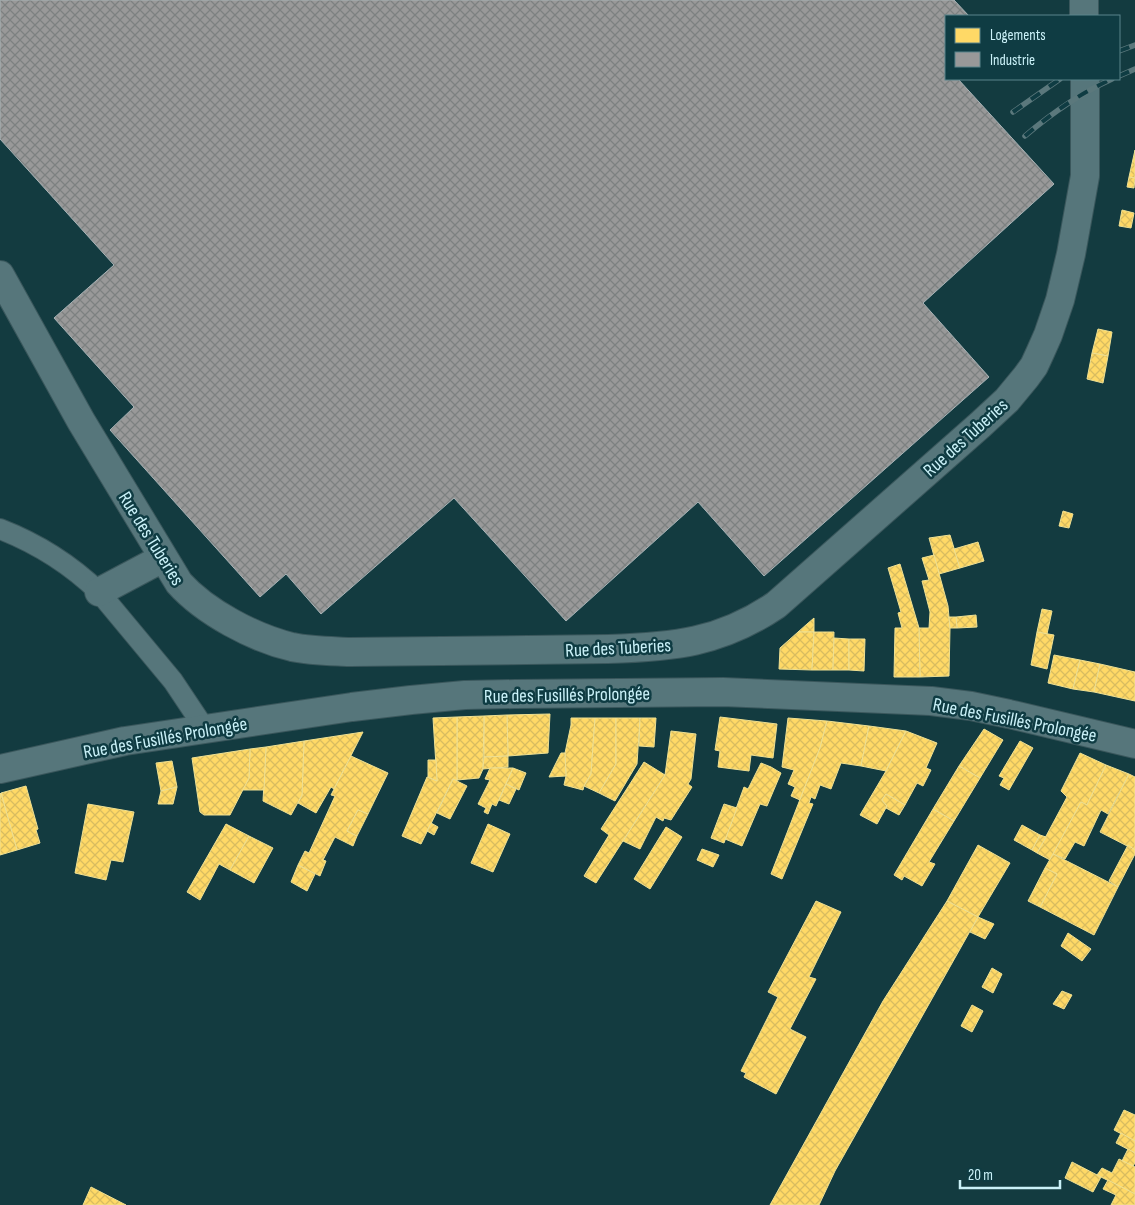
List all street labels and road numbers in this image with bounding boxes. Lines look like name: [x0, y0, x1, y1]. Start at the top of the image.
street label: Rue des Tuberies: [919, 394, 1013, 482]
street label: Rue des Tuberies: [113, 488, 189, 590]
street label: Rue des Tuberies: [565, 634, 672, 663]
street label: Rue des Fusillés Prolongée: [484, 683, 650, 708]
street label: Rue des Fusillés Prolongée: [931, 693, 1098, 748]
street label: Rue des Fusillés Prolongée: [81, 713, 249, 764]

